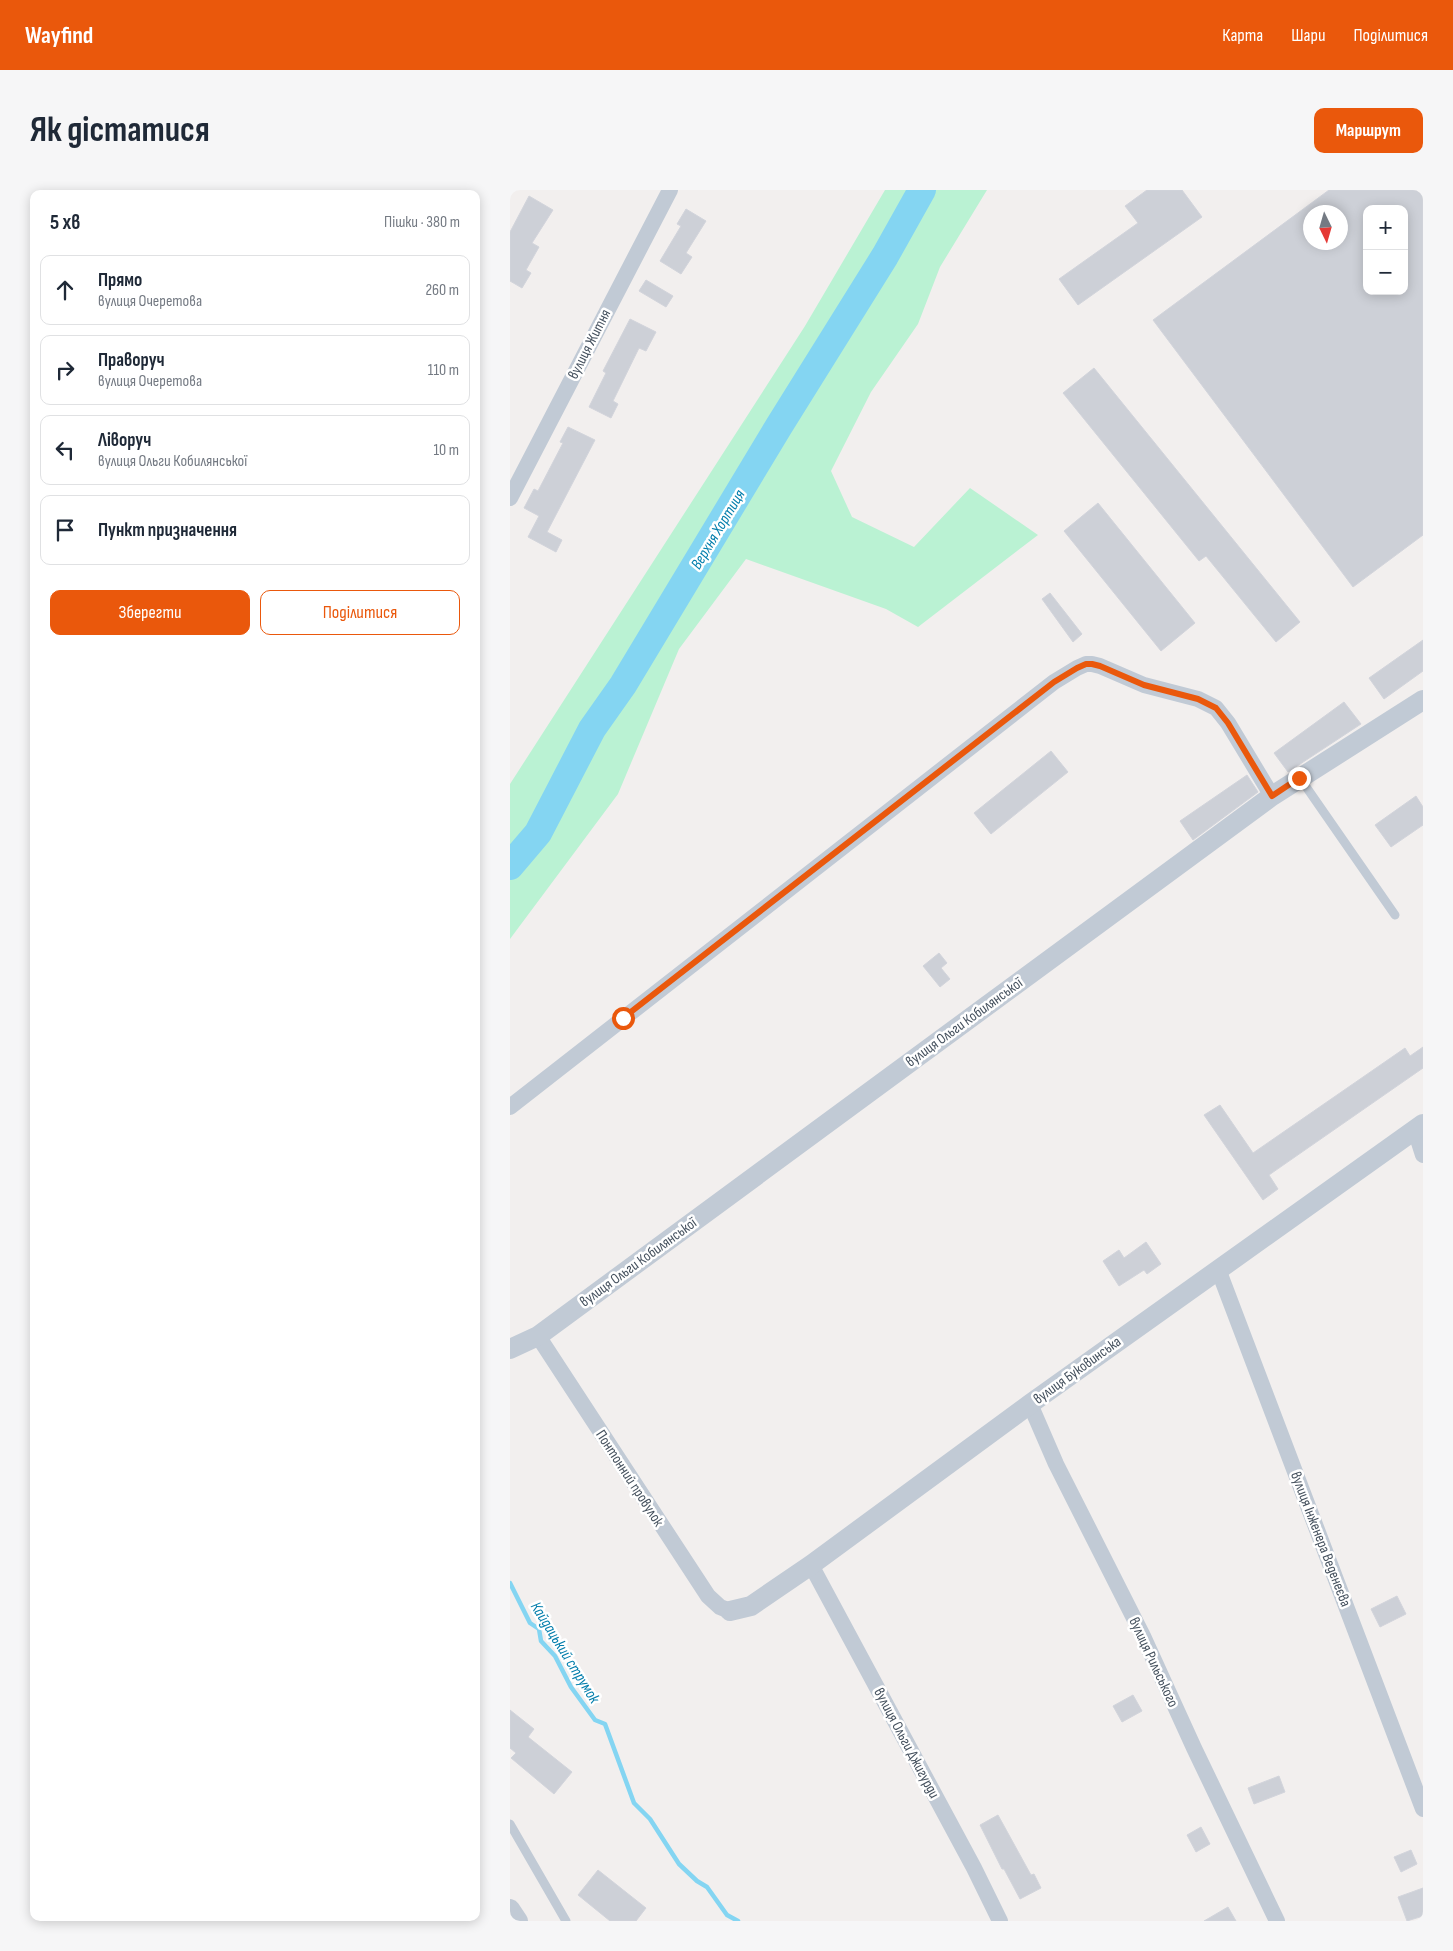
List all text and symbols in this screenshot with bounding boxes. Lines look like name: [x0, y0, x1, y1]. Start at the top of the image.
text: Wayfind: [25, 21, 93, 50]
text: Карта: [1222, 25, 1263, 46]
text: Шари: [1291, 25, 1325, 46]
text: Поділитися: [1353, 25, 1428, 46]
button: Маршрут: [1314, 108, 1423, 153]
text: Як дістатися: [30, 109, 210, 152]
north arrow: [1303, 205, 1348, 250]
map controls: [1363, 205, 1408, 295]
button: +: [1363, 205, 1408, 250]
text: 5 хв: [50, 210, 80, 235]
text: Пішки · 380 m: [384, 213, 460, 232]
button: −: [1363, 250, 1408, 295]
text: Прямо: [98, 269, 142, 292]
icon: ahead: [51, 276, 79, 304]
text: 260 m: [425, 281, 459, 300]
text: вулиця Очеретова: [98, 292, 202, 311]
street label: вулиця Житня: [564, 306, 615, 382]
text: Праворуч: [98, 349, 165, 372]
icon: right: [51, 356, 79, 384]
text: 110 m: [428, 361, 459, 380]
text: вулиця Очеретова: [98, 372, 202, 391]
text: Ліворуч: [98, 429, 151, 452]
icon: left: [51, 436, 79, 464]
text: 10 m: [433, 441, 459, 460]
text: вулиця Ольги Кобилянської: [98, 452, 247, 471]
water label: Верхня Хортиця: [687, 486, 750, 573]
icon: arrive: [51, 516, 79, 544]
text: Пункт призначення: [98, 519, 237, 542]
button: Зберегти: [50, 590, 250, 635]
button: Поділитися: [260, 590, 460, 635]
route end: [1288, 767, 1311, 790]
street label: вулиця Ольги Кобилянської: [902, 973, 1027, 1071]
route start: [612, 1007, 635, 1030]
street label: вулиця Ольги Кобилянської: [576, 1213, 701, 1311]
street label: вулиця Буковинська: [1030, 1332, 1125, 1409]
street label: Понтонний провулок: [591, 1426, 668, 1530]
street label: вулиця Інженера Веденеєва: [1286, 1469, 1355, 1610]
water label: Кайдацький струмок: [526, 1599, 604, 1708]
street label: вулиця Рильського: [1124, 1614, 1183, 1710]
street label: вулиця Ольги Джигурди: [869, 1685, 944, 1802]

